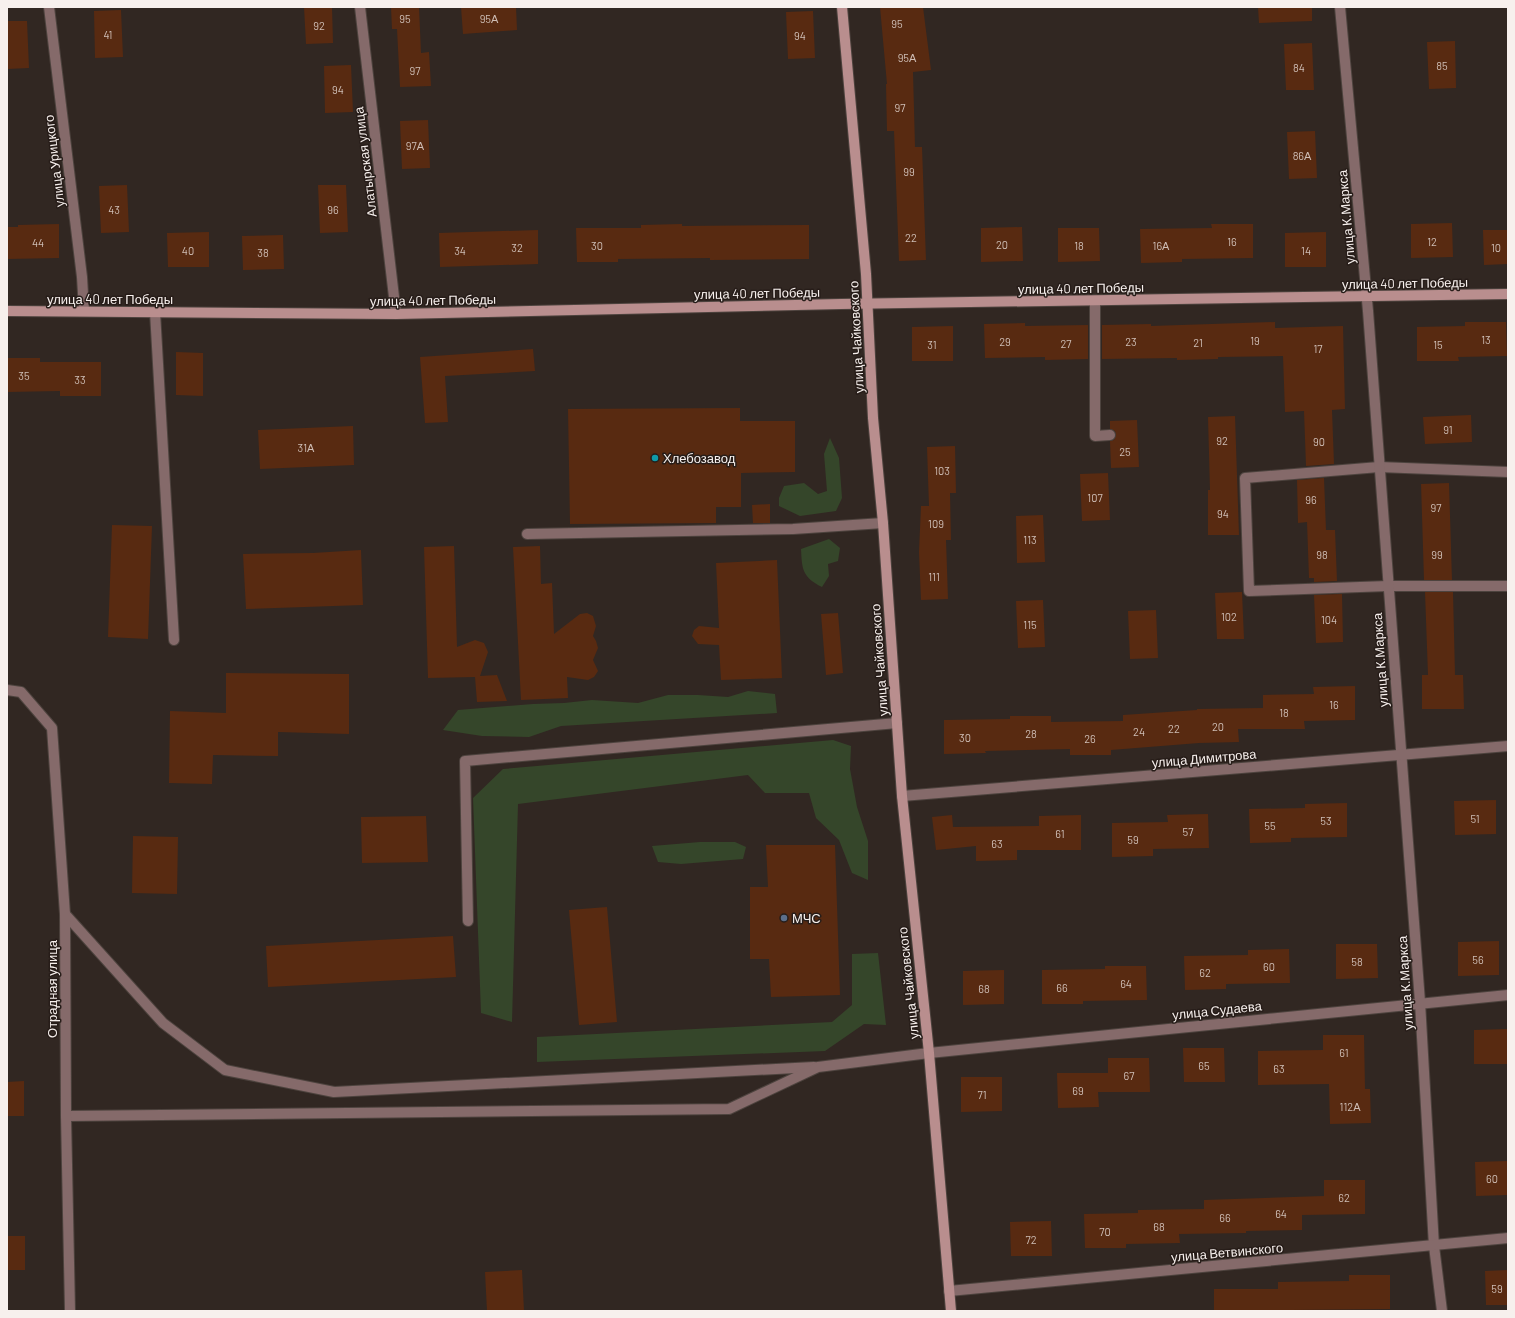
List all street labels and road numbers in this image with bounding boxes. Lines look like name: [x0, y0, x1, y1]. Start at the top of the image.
street label: Алатырская улица: [350, 105, 380, 218]
street label: улица Урицкого: [40, 114, 68, 208]
street label: улица К.Маркса: [1334, 168, 1358, 265]
street label: улица 40 лет Победы: [1342, 274, 1468, 292]
street label: улица 40 лет Победы: [1018, 279, 1144, 297]
street label: улица Чайковского: [845, 280, 867, 394]
street label: улица 40 лет Победы: [694, 284, 820, 302]
street label: улица 40 лет Победы: [47, 291, 173, 307]
street label: улица 40 лет Победы: [370, 291, 496, 309]
street label: улица Чайковского: [867, 603, 891, 717]
street label: улица К.Маркса: [1369, 612, 1391, 708]
street label: улица Димитрова: [1151, 745, 1258, 771]
street label: улица Чайковского: [894, 926, 922, 1040]
street label: улица К.Маркса: [1394, 935, 1416, 1031]
street label: Отрадная улица: [44, 939, 60, 1038]
street label: улица Судаева: [1171, 997, 1263, 1023]
street label: улица Ветвинского: [1170, 1239, 1284, 1265]

